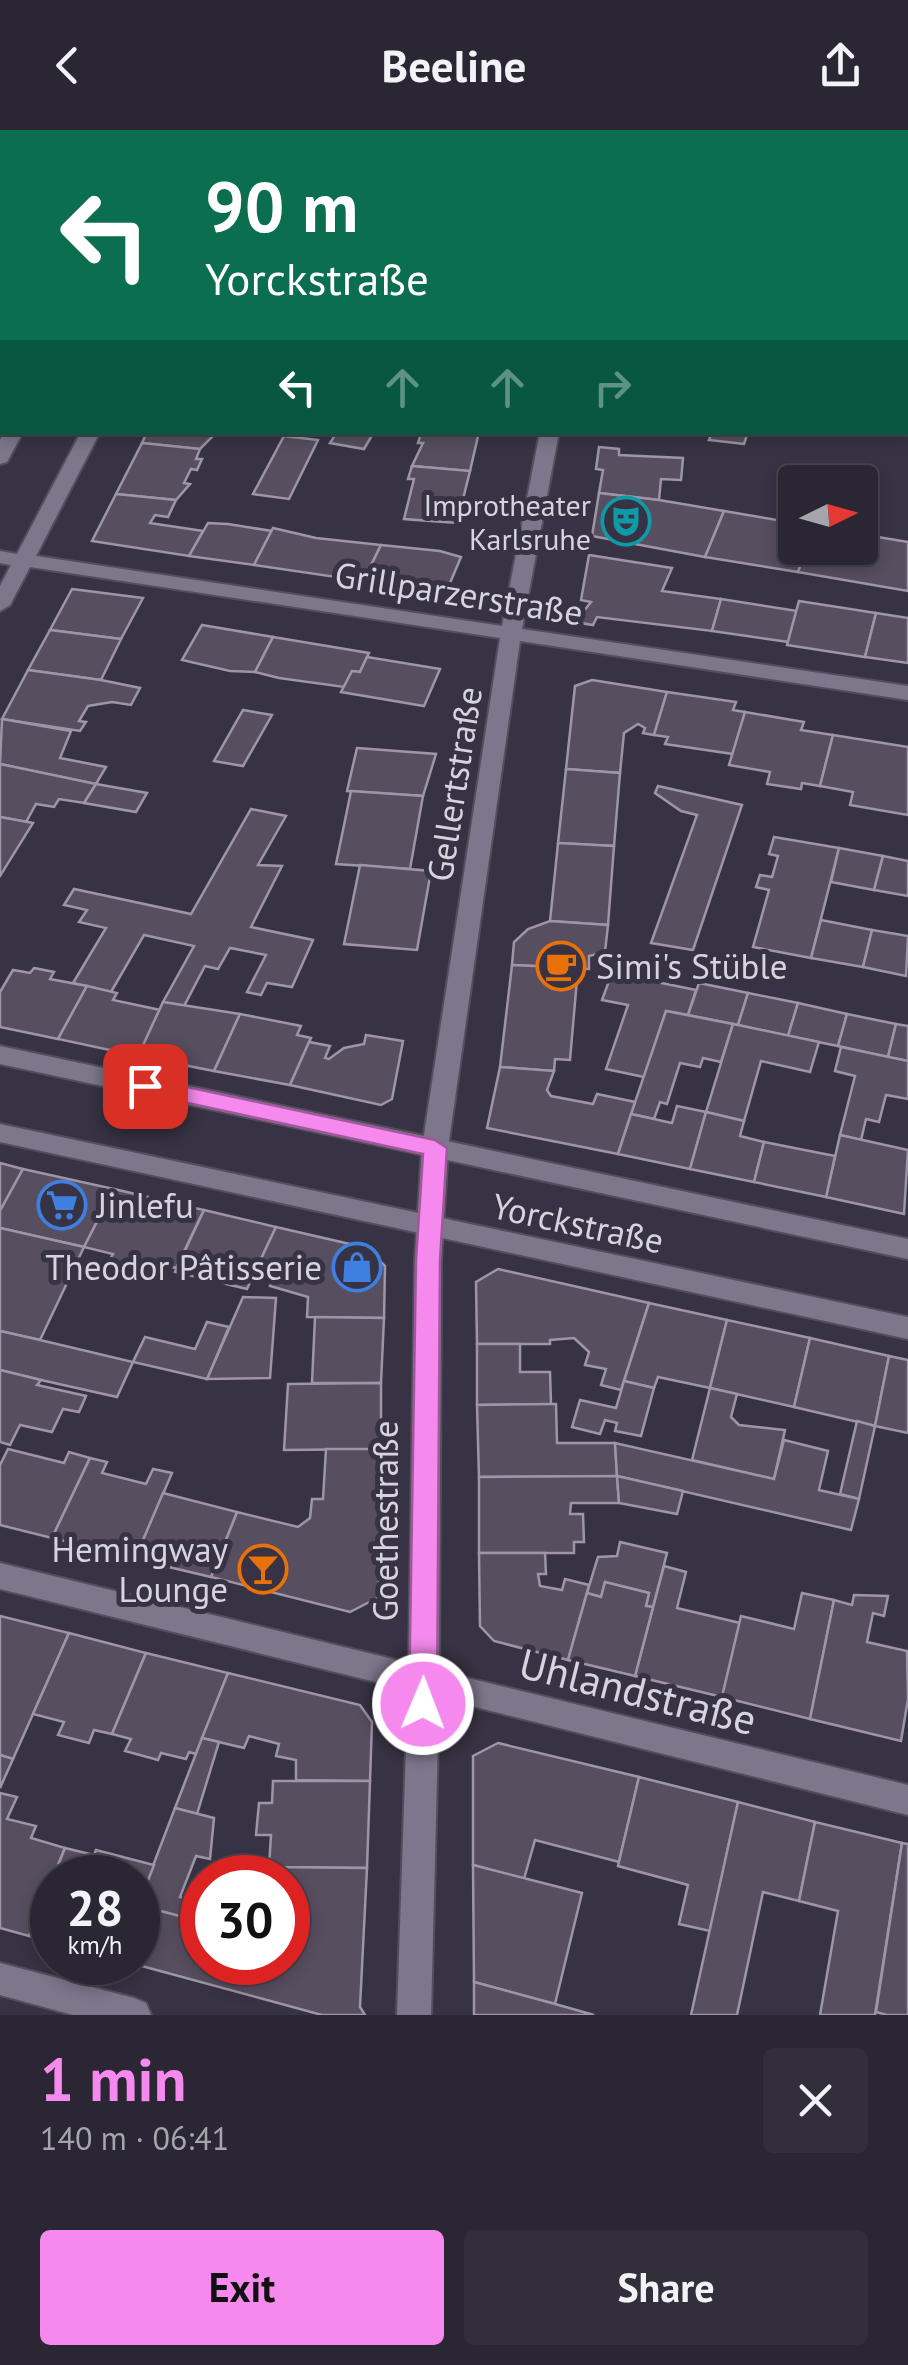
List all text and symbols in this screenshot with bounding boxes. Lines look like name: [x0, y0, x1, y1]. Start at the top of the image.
text: Beeline: [382, 36, 526, 94]
icon: back: [40, 38, 95, 93]
icon: share: [813, 38, 868, 93]
text: 90 m: [205, 161, 358, 251]
icon: left: [40, 170, 170, 300]
text: Yorckstraße: [205, 249, 429, 307]
icon: left: [270, 360, 325, 415]
icon: ahead: [375, 360, 430, 415]
icon: ahead: [480, 360, 535, 415]
icon: right: [585, 360, 640, 415]
north arrow: [778, 465, 878, 565]
map controls: [778, 465, 878, 565]
place label: Improtheater Karlsruhe: [423, 485, 591, 558]
theatre icon: Improtheater Karlsruhe: [600, 495, 652, 547]
street label: Grillparzerstraße: [332, 551, 586, 635]
street label: Gellertstraße: [416, 683, 492, 885]
cafe icon: Simi's Stüble: [535, 940, 587, 992]
place label: Simi's Stüble: [596, 943, 788, 989]
pin: [103, 1044, 188, 1129]
icon: arrive: [118, 1059, 173, 1114]
supermarket icon: Jinlefu: [36, 1179, 88, 1231]
place label: Jinlefu: [95, 1182, 194, 1228]
street label: Yorckstraße: [488, 1182, 668, 1264]
shop icon: Theodor Pâtisserie: [331, 1241, 383, 1293]
place label: Theodor Pâtisserie: [45, 1244, 322, 1290]
street label: Goethestraße: [362, 1420, 408, 1622]
place label: Hemingway Lounge: [52, 1526, 228, 1612]
bar icon: Hemingway Lounge: [237, 1543, 289, 1595]
street label: Uhlandstraße: [514, 1635, 762, 1747]
position arrow: [371, 1652, 475, 1756]
speed limit sign: 30: [180, 1855, 310, 1985]
text: 28: [67, 1875, 123, 1940]
text: km/h: [68, 1929, 122, 1961]
text: 1 min: [40, 2040, 186, 2118]
button: close: [763, 2048, 868, 2153]
text: 140 m · 06:41: [40, 2117, 229, 2159]
button: Exit: [40, 2230, 444, 2345]
button: Share: [464, 2230, 868, 2345]

